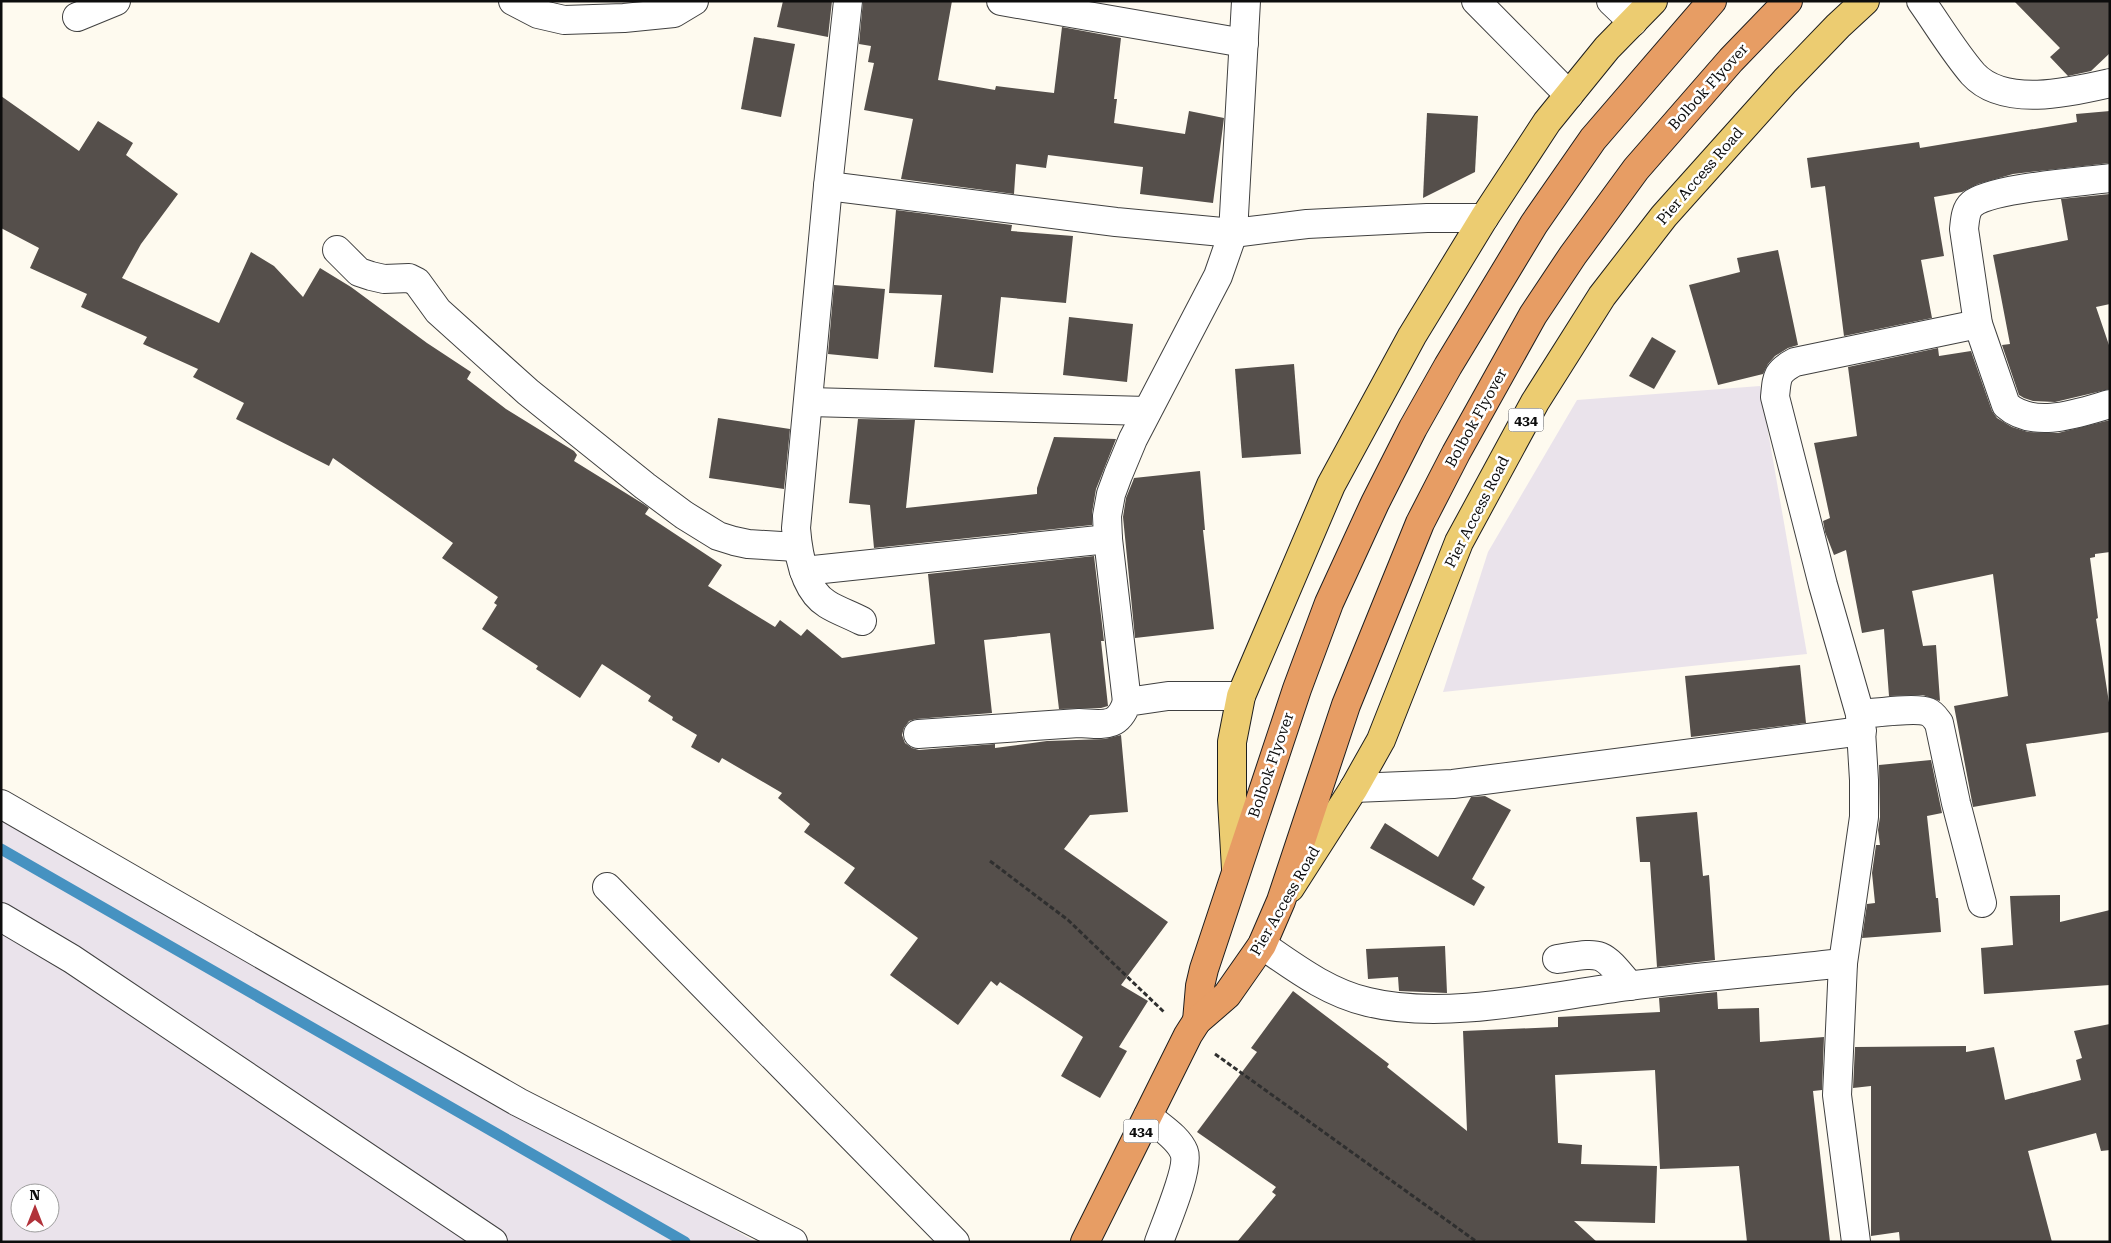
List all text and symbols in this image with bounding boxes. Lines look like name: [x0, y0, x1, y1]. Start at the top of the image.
street label: Bolbok Flyover: [1664, 40, 1752, 134]
street label: Pier Access Road: [1653, 123, 1747, 228]
street label: Bolbok Flyover: [1441, 366, 1511, 470]
road number: 434: [1508, 408, 1544, 432]
street label: Pier Access Road: [1441, 453, 1513, 571]
street label: Bolbok Flyover: [1245, 710, 1297, 820]
street label: Pier Access Road: [1246, 843, 1324, 959]
road number: 434: [1124, 1120, 1158, 1142]
north arrow: [10, 1183, 60, 1233]
text: N: [30, 1187, 41, 1203]

